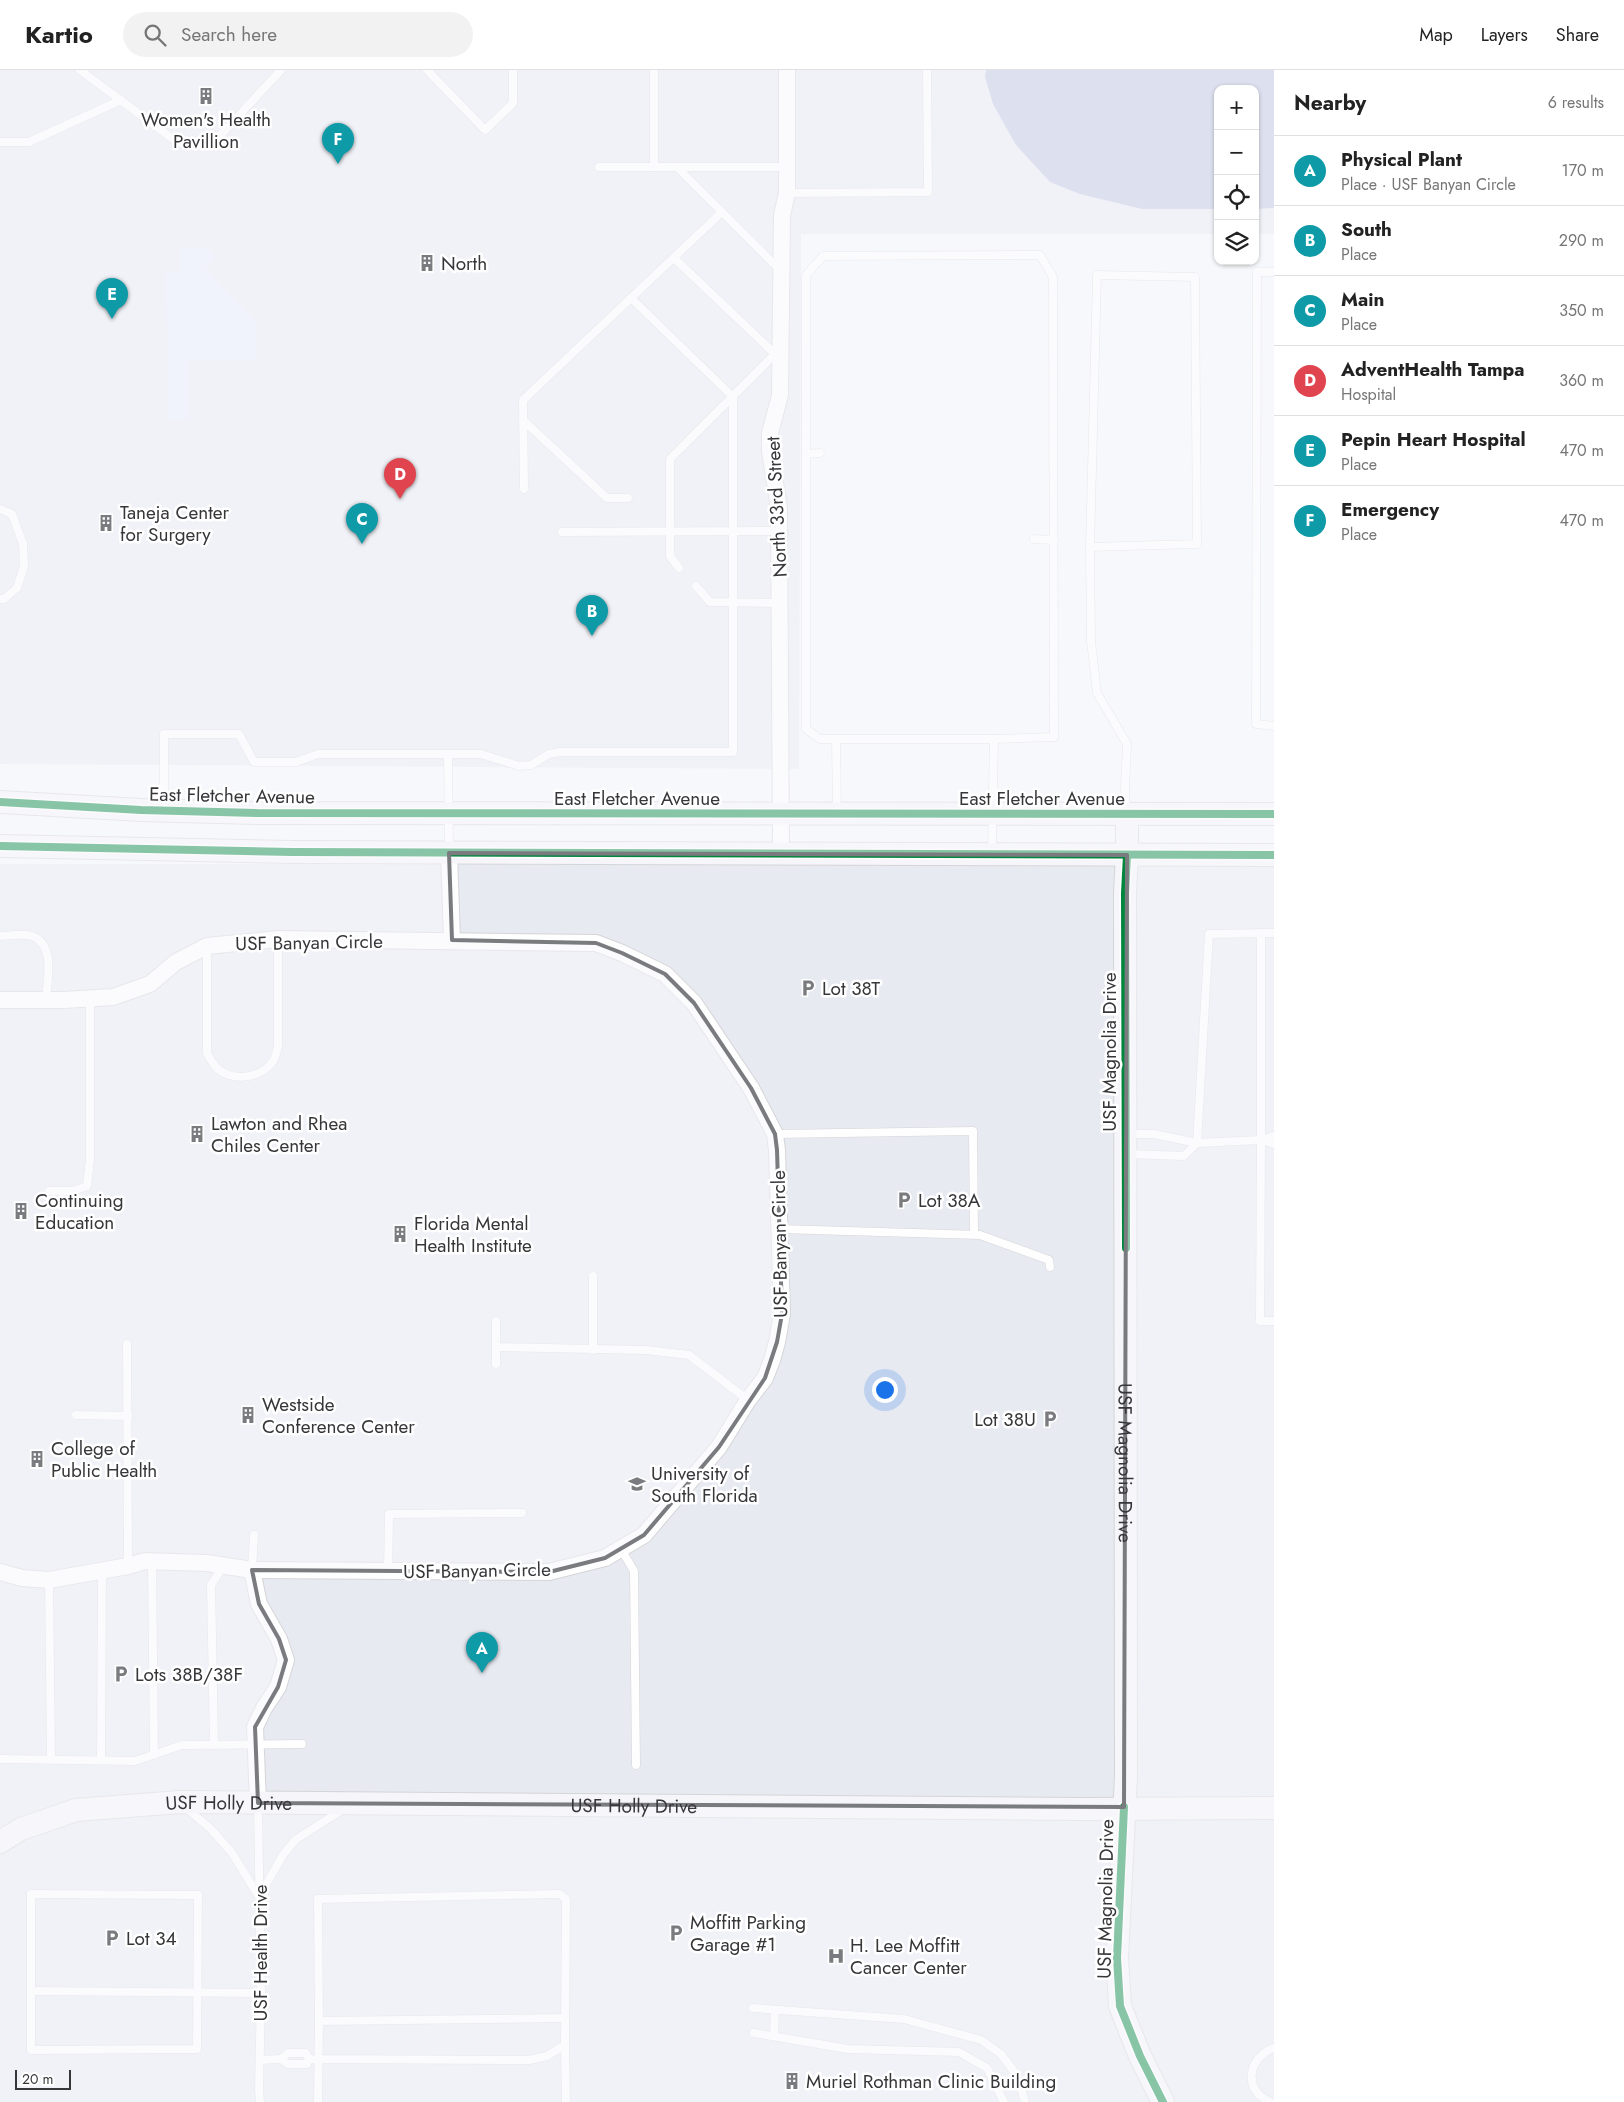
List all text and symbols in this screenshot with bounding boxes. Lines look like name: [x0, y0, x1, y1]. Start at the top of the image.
search box: [123, 12, 473, 57]
text: Kartio: [25, 17, 93, 52]
icon: search: [141, 21, 169, 49]
text: Search here: [181, 21, 277, 48]
text: Map: [1419, 22, 1453, 48]
text: Layers: [1481, 22, 1528, 48]
text: Share: [1556, 22, 1599, 48]
map controls: [1214, 85, 1259, 265]
button: +: [1214, 85, 1259, 130]
building icon: Women's Health Pavillion: [196, 86, 216, 106]
text: Nearby: [1294, 88, 1366, 118]
text: 6 results: [1548, 91, 1604, 114]
place label: Women's Health Pavillion: [141, 106, 271, 155]
pin: F: [322, 123, 354, 164]
button: −: [1214, 130, 1259, 175]
text: Physical Plant: [1341, 146, 1462, 173]
text: A: [1304, 159, 1316, 182]
text: 170 m: [1562, 159, 1604, 182]
text: Place · USF Banyan Circle: [1341, 173, 1516, 196]
button: locate: [1214, 175, 1259, 220]
text: South: [1341, 216, 1392, 243]
button: layers: [1214, 220, 1259, 265]
text: B: [1305, 229, 1315, 252]
text: 290 m: [1559, 229, 1604, 252]
text: Place: [1341, 243, 1377, 266]
place label: North: [441, 250, 487, 277]
building icon: North: [417, 253, 437, 273]
pin: E: [96, 278, 128, 319]
text: Main: [1341, 286, 1384, 313]
text: C: [1304, 299, 1316, 322]
text: 350 m: [1559, 299, 1604, 322]
text: Place: [1341, 313, 1377, 336]
text: AdventHealth Tampa: [1341, 356, 1525, 383]
text: D: [1304, 369, 1316, 392]
text: 360 m: [1559, 369, 1604, 392]
text: Hospital: [1341, 383, 1396, 406]
text: Pepin Heart Hospital: [1341, 426, 1526, 453]
street label: North 33rd Street: [759, 435, 794, 578]
text: E: [1305, 439, 1315, 462]
text: 470 m: [1559, 439, 1604, 462]
text: Place: [1341, 453, 1377, 476]
pin: D: [384, 458, 416, 499]
text: Emergency: [1341, 496, 1439, 523]
place label: Taneja Center for Surgery: [120, 499, 230, 548]
pin: C: [346, 503, 378, 544]
text: F: [1306, 509, 1314, 532]
text: 470 m: [1559, 509, 1604, 532]
building icon: Taneja Center for Surgery: [96, 513, 116, 533]
text: Place: [1341, 523, 1377, 546]
pin: B: [576, 595, 608, 636]
street label: East Fletcher Avenue: [149, 781, 315, 810]
street label: East Fletcher Avenue: [554, 785, 720, 812]
street label: East Fletcher Avenue: [959, 785, 1125, 812]
street label: USF Banyan Circle: [235, 928, 383, 957]
street label: USF Magnolia Drive: [1096, 972, 1123, 1132]
place label: Lot 38T: [822, 975, 880, 1002]
parking icon: Lot 38T: [798, 978, 818, 998]
place label: Lawton and Rhea Chiles Center: [211, 1110, 347, 1159]
building icon: Lawton and Rhea Chiles Center: [187, 1124, 207, 1144]
street label: USF Banyan Circle: [765, 1170, 794, 1318]
place label: Continuing Education: [35, 1187, 124, 1236]
place label: Lot 38A: [918, 1187, 981, 1214]
parking icon: Lot 38A: [894, 1190, 914, 1210]
building icon: Continuing Education: [11, 1201, 31, 1221]
place label: Florida Mental Health Institute: [414, 1210, 532, 1259]
building icon: Florida Mental Health Institute: [390, 1224, 410, 1244]
your location: [872, 1377, 898, 1403]
street label: USF Magnolia Drive: [1112, 1383, 1139, 1543]
place label: Westside Conference Center: [262, 1391, 415, 1440]
building icon: Westside Conference Center: [238, 1405, 258, 1425]
place label: Lot 38U: [974, 1406, 1036, 1433]
parking icon: Lot 38U: [1040, 1409, 1060, 1429]
place label: College of Public Health: [51, 1435, 157, 1484]
building icon: College of Public Health: [27, 1449, 47, 1469]
place label: University of South Florida: [651, 1460, 758, 1509]
school or university icon: University of South Florida: [627, 1474, 647, 1494]
street label: USF Banyan Circle: [403, 1556, 551, 1585]
pin: A: [466, 1632, 498, 1673]
place label: Lots 38B/38F: [135, 1661, 243, 1688]
parking icon: Lots 38B/38F: [111, 1664, 131, 1684]
street label: USF Holly Drive: [165, 1789, 292, 1817]
street label: USF Holly Drive: [570, 1792, 697, 1820]
street label: USF Magnolia Drive: [1091, 1819, 1120, 1979]
street label: USF Health Drive: [247, 1884, 274, 2021]
place label: Moffitt Parking Garage #1: [690, 1909, 806, 1958]
parking icon: Moffitt Parking Garage #1: [666, 1923, 686, 1943]
place label: Lot 34: [126, 1925, 177, 1952]
parking icon: Lot 34: [102, 1928, 122, 1948]
place label: H. Lee Moffitt Cancer Center: [850, 1932, 967, 1981]
hospital icon: H. Lee Moffitt Cancer Center: [826, 1946, 846, 1966]
scale bar: [15, 2067, 71, 2090]
place label: Muriel Rothman Clinic Building: [806, 2068, 1056, 2095]
text: 20 m: [22, 2069, 54, 2089]
building icon: Muriel Rothman Clinic Building: [782, 2071, 802, 2091]

